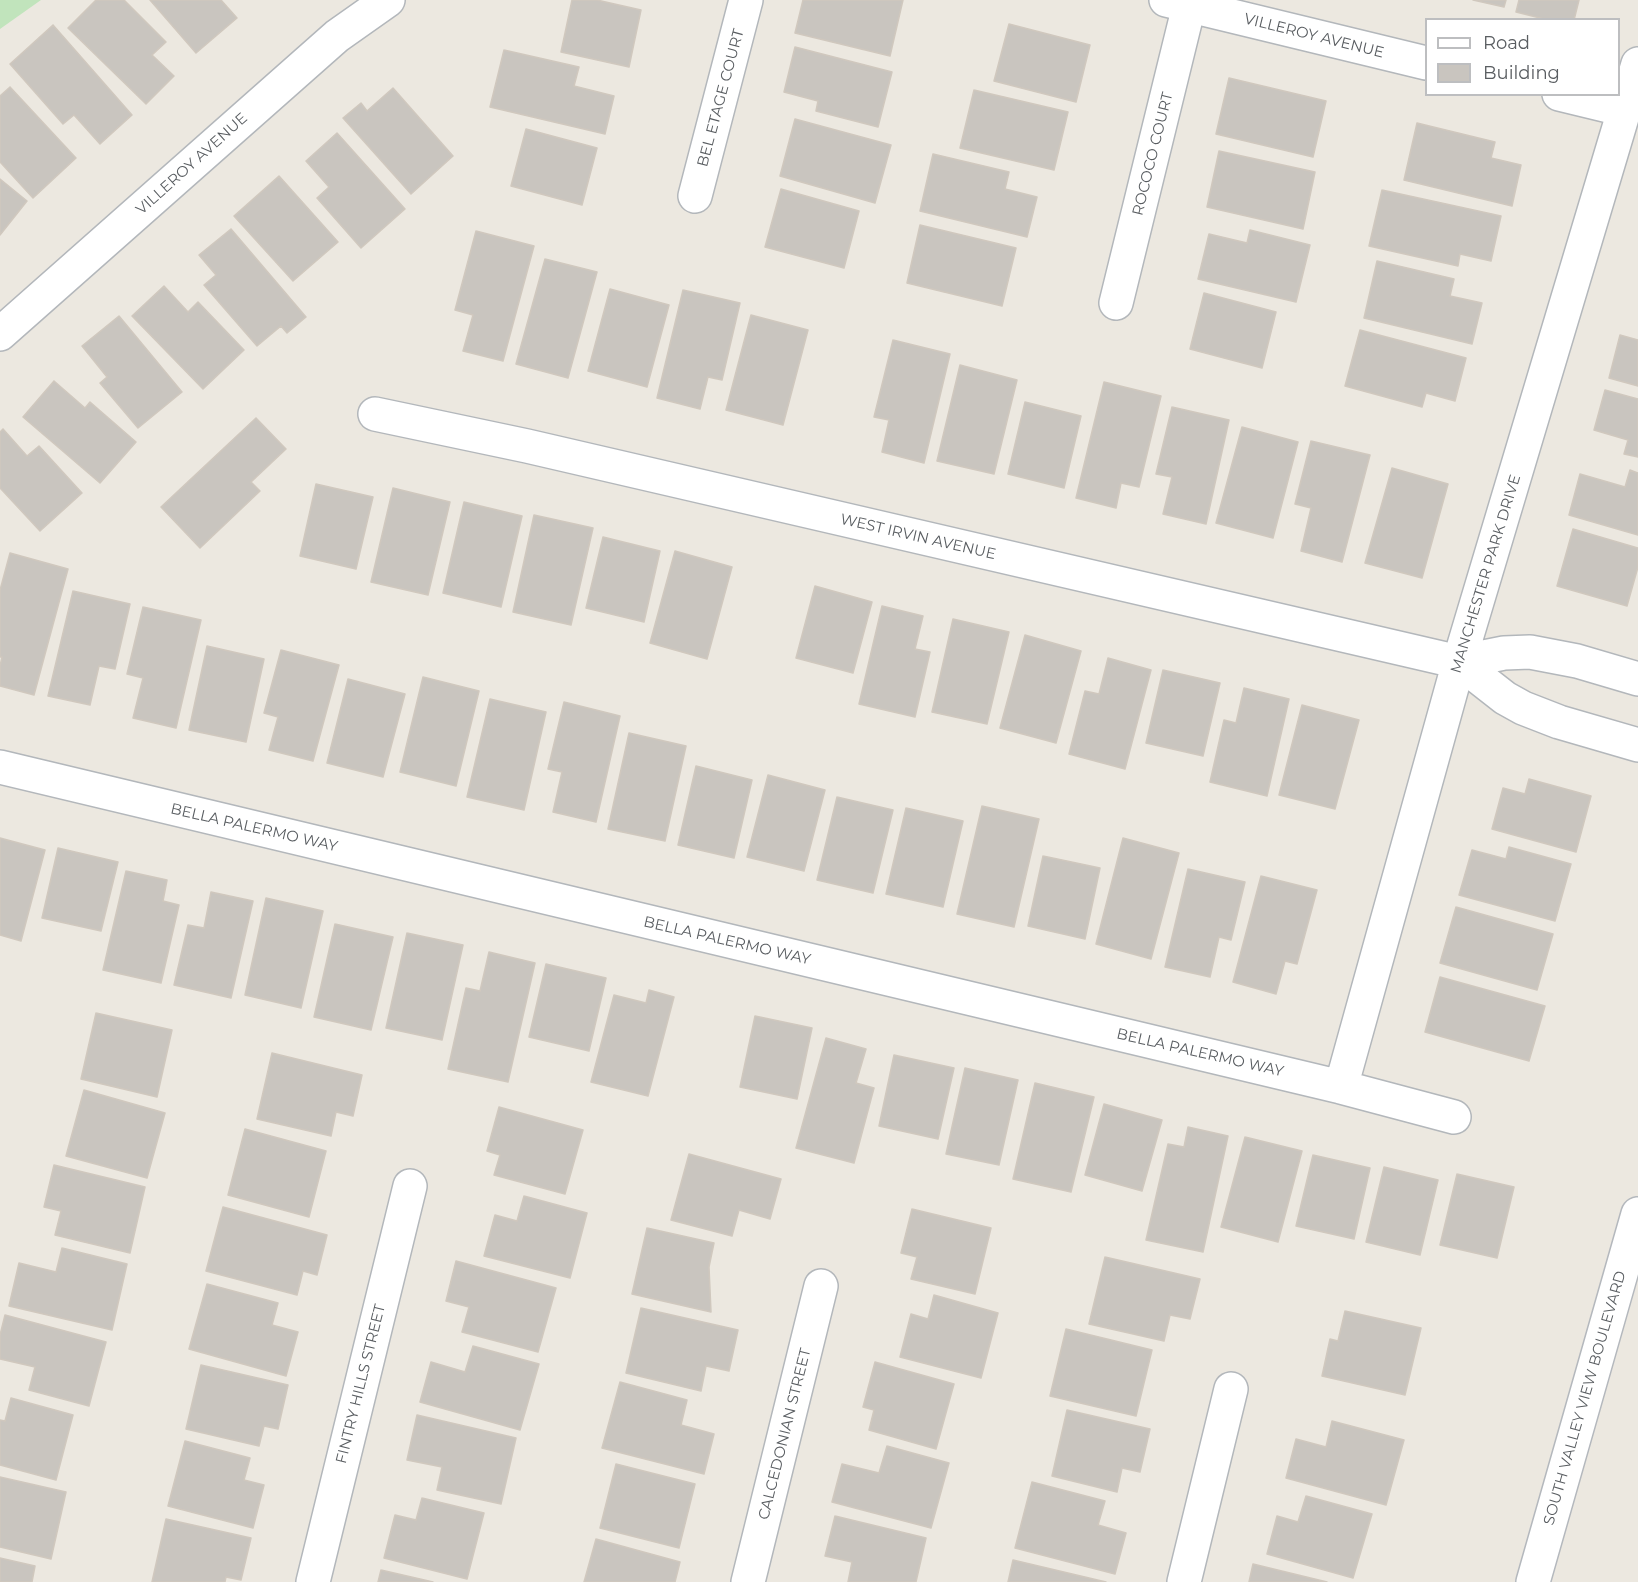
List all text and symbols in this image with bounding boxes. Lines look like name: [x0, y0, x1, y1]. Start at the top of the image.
street label: VILLEROY AVENUE: [1242, 10, 1386, 62]
legend: [1425, 18, 1620, 96]
street label: BEL ETAGE COURT: [694, 27, 748, 169]
text: Road: [1483, 32, 1530, 54]
text: Building: [1483, 62, 1560, 84]
street label: ROCOCO COURT: [1129, 90, 1177, 218]
street label: VILLEROY AVENUE: [133, 109, 251, 219]
street label: MANCHESTER PARK DRIVE: [1447, 473, 1525, 675]
street label: WEST IRVIN AVENUE: [839, 510, 997, 564]
street label: BELLA PALERMO WAY: [169, 800, 339, 856]
street label: BELLA PALERMO WAY: [642, 913, 812, 969]
street label: BELLA PALERMO WAY: [1115, 1025, 1285, 1081]
street label: SOUTH VALLEY VIEW BOULEVARD: [1540, 1269, 1630, 1527]
street label: FINTRY HILLS STREET: [332, 1302, 390, 1466]
street label: CALCEDONIAN STREET: [755, 1346, 815, 1522]

